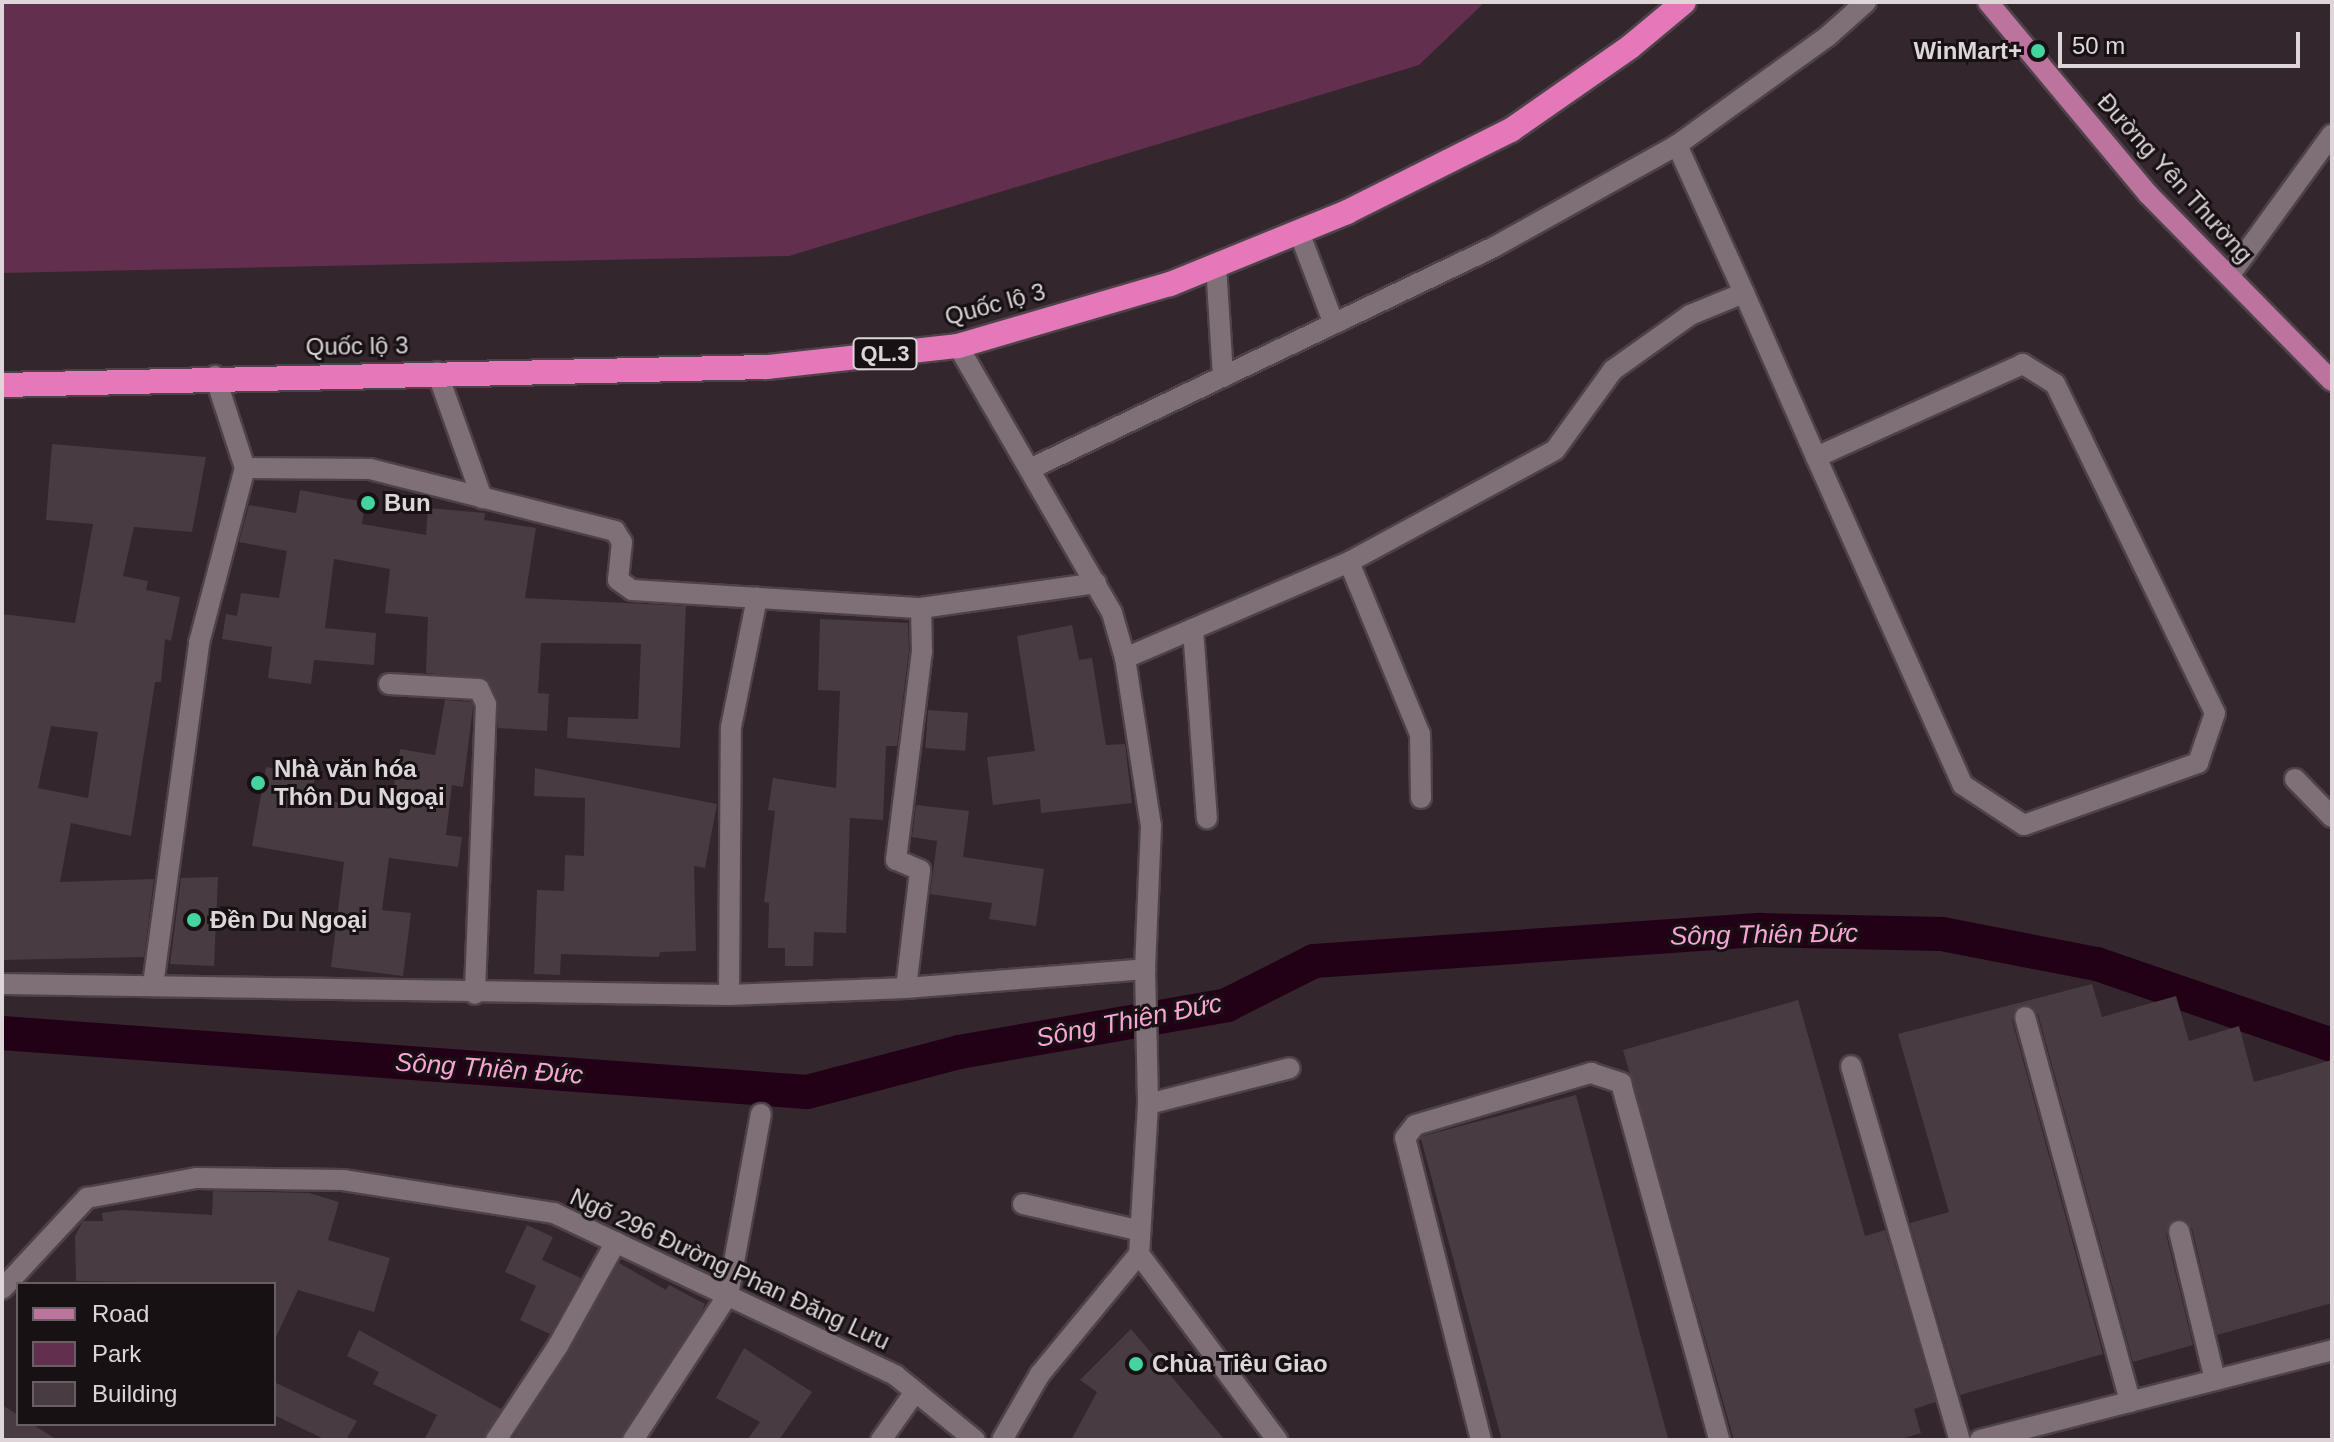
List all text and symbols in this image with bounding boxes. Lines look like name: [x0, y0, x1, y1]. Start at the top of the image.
scale bar: [2062, 16, 2304, 66]
text: 50 m: [2072, 32, 2125, 59]
place label: WinMart+: [1914, 37, 2022, 65]
marker: WinMart+: [2029, 42, 2047, 60]
street label: Đường Yên Thường: [2091, 87, 2259, 269]
street label: Quốc lộ 3: [942, 277, 1048, 331]
street label: Quốc lộ 3: [305, 331, 409, 361]
road number: QL.3: [851, 336, 919, 372]
place label: Bun: [384, 489, 431, 517]
marker: Bun: [359, 494, 377, 512]
place label: Nhà văn hóa Thôn Du Ngoại: [274, 755, 445, 811]
marker: Nhà văn hóa Thôn Du Ngoại: [249, 774, 267, 792]
place label: Đền Du Ngoại: [210, 906, 367, 934]
marker: Đền Du Ngoại: [185, 911, 203, 929]
water label: Sông Thiên Đức: [1670, 918, 1858, 952]
water label: Sông Thiên Đức: [1034, 988, 1224, 1054]
water label: Sông Thiên Đức: [394, 1047, 584, 1091]
street label: Ngõ 296 Đường Phan Đăng Lưu: [566, 1182, 894, 1356]
legend: [16, 1282, 276, 1426]
text: Road: [92, 1300, 149, 1327]
text: Park: [92, 1340, 141, 1367]
place label: Chùa Tiêu Giao: [1152, 1350, 1328, 1378]
marker: Chùa Tiêu Giao: [1127, 1355, 1145, 1373]
text: Building: [92, 1380, 177, 1407]

